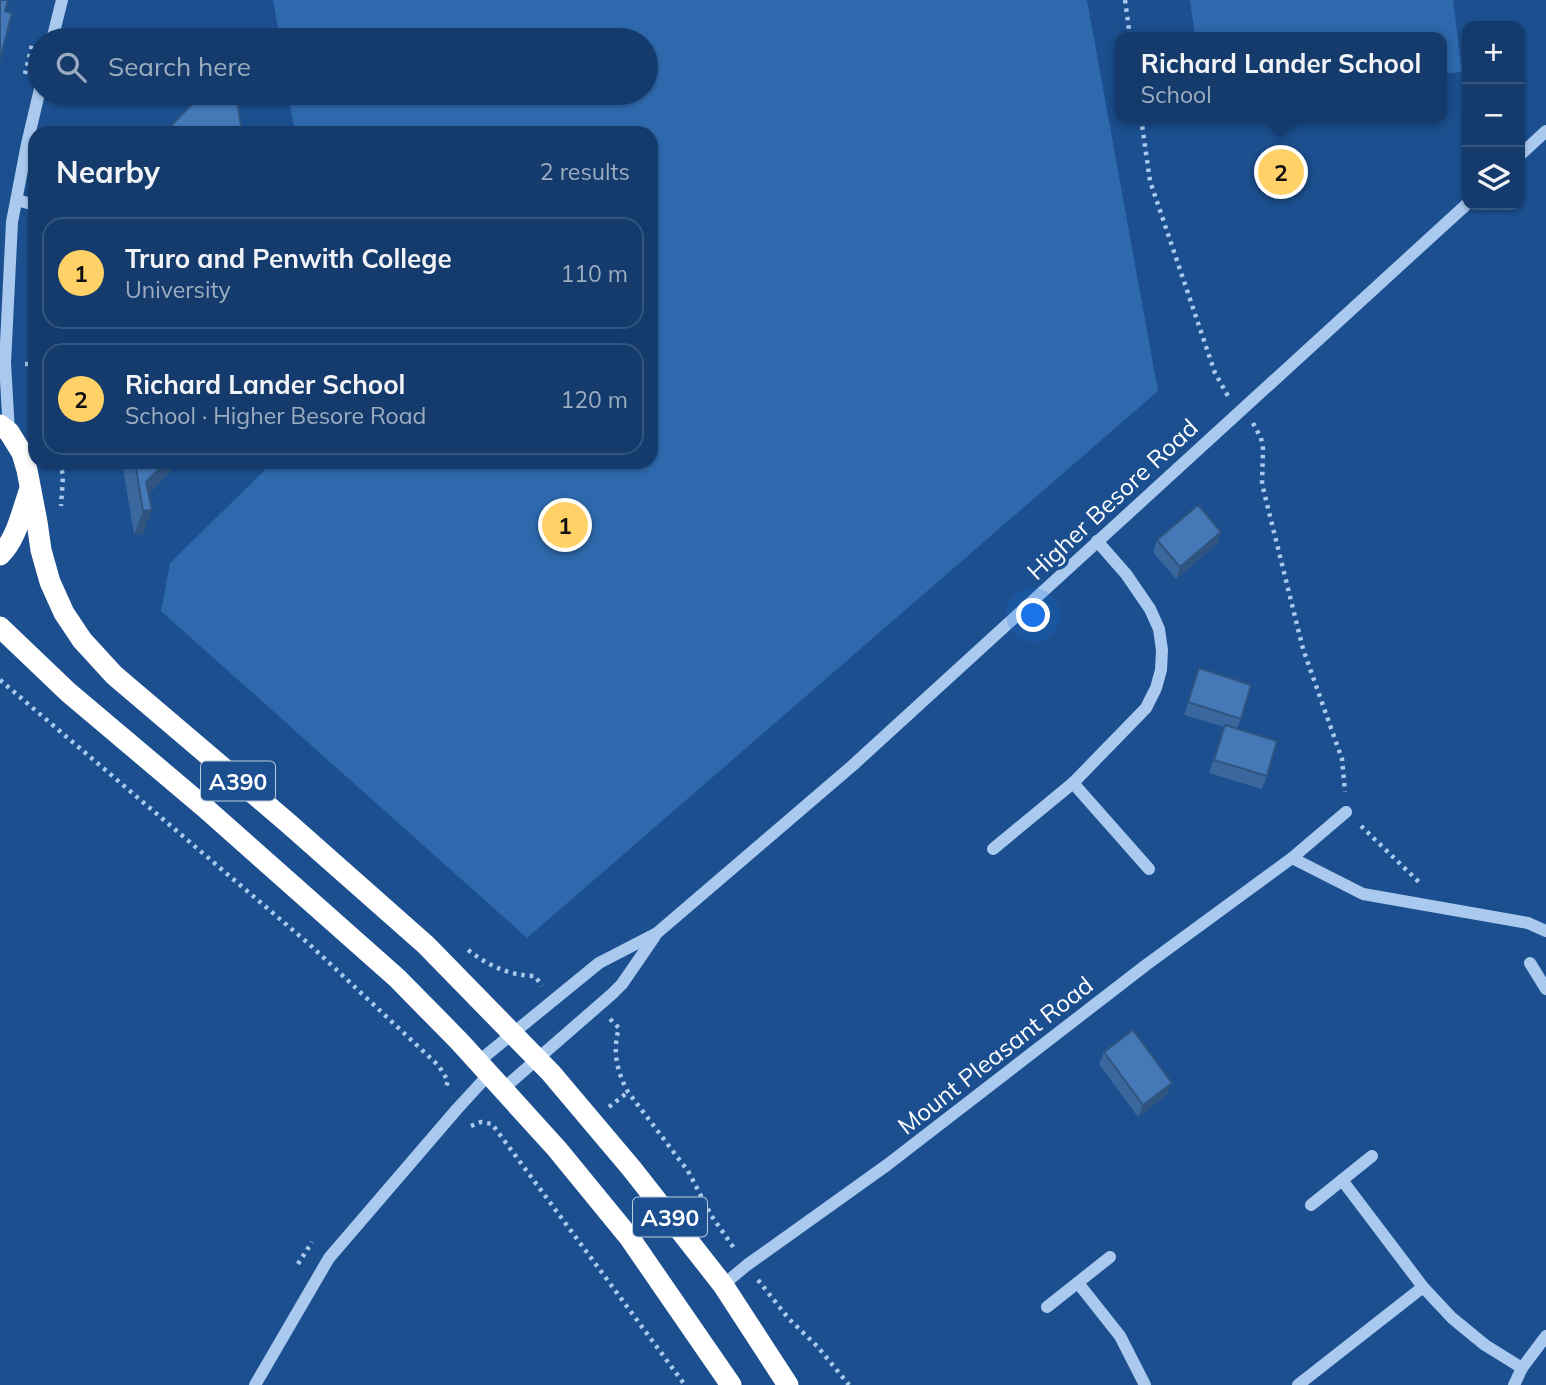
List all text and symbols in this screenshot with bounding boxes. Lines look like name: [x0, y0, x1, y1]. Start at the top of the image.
map controls: [1462, 21, 1525, 210]
button: +: [1462, 21, 1525, 84]
search box: [28, 28, 658, 105]
popup: [1115, 32, 1447, 123]
text: Richard Lander School: [1141, 47, 1421, 80]
icon: search: [52, 48, 90, 86]
text: Search here: [108, 50, 251, 83]
text: School: [1141, 80, 1212, 109]
button: −: [1462, 84, 1525, 147]
pin: 2: [1258, 146, 1304, 198]
button: layers: [1462, 147, 1525, 210]
text: Nearby: [56, 153, 160, 191]
text: 2 results: [540, 157, 630, 186]
text: Truro and Penwith College: [125, 242, 452, 275]
text: 1: [74, 259, 88, 288]
text: 110 m: [560, 259, 628, 288]
text: University: [125, 275, 231, 304]
text: Richard Lander School: [125, 368, 405, 401]
text: 2: [74, 385, 88, 414]
text: 120 m: [560, 385, 628, 414]
text: School · Higher Besore Road: [125, 401, 426, 430]
street label: Higher Besore Road: [1020, 412, 1204, 586]
pin: 1: [542, 499, 588, 551]
your location: [1016, 598, 1050, 632]
road number: A390: [201, 762, 275, 800]
street label: Mount Pleasant Road: [891, 969, 1099, 1141]
road number: A390: [633, 1198, 707, 1236]

